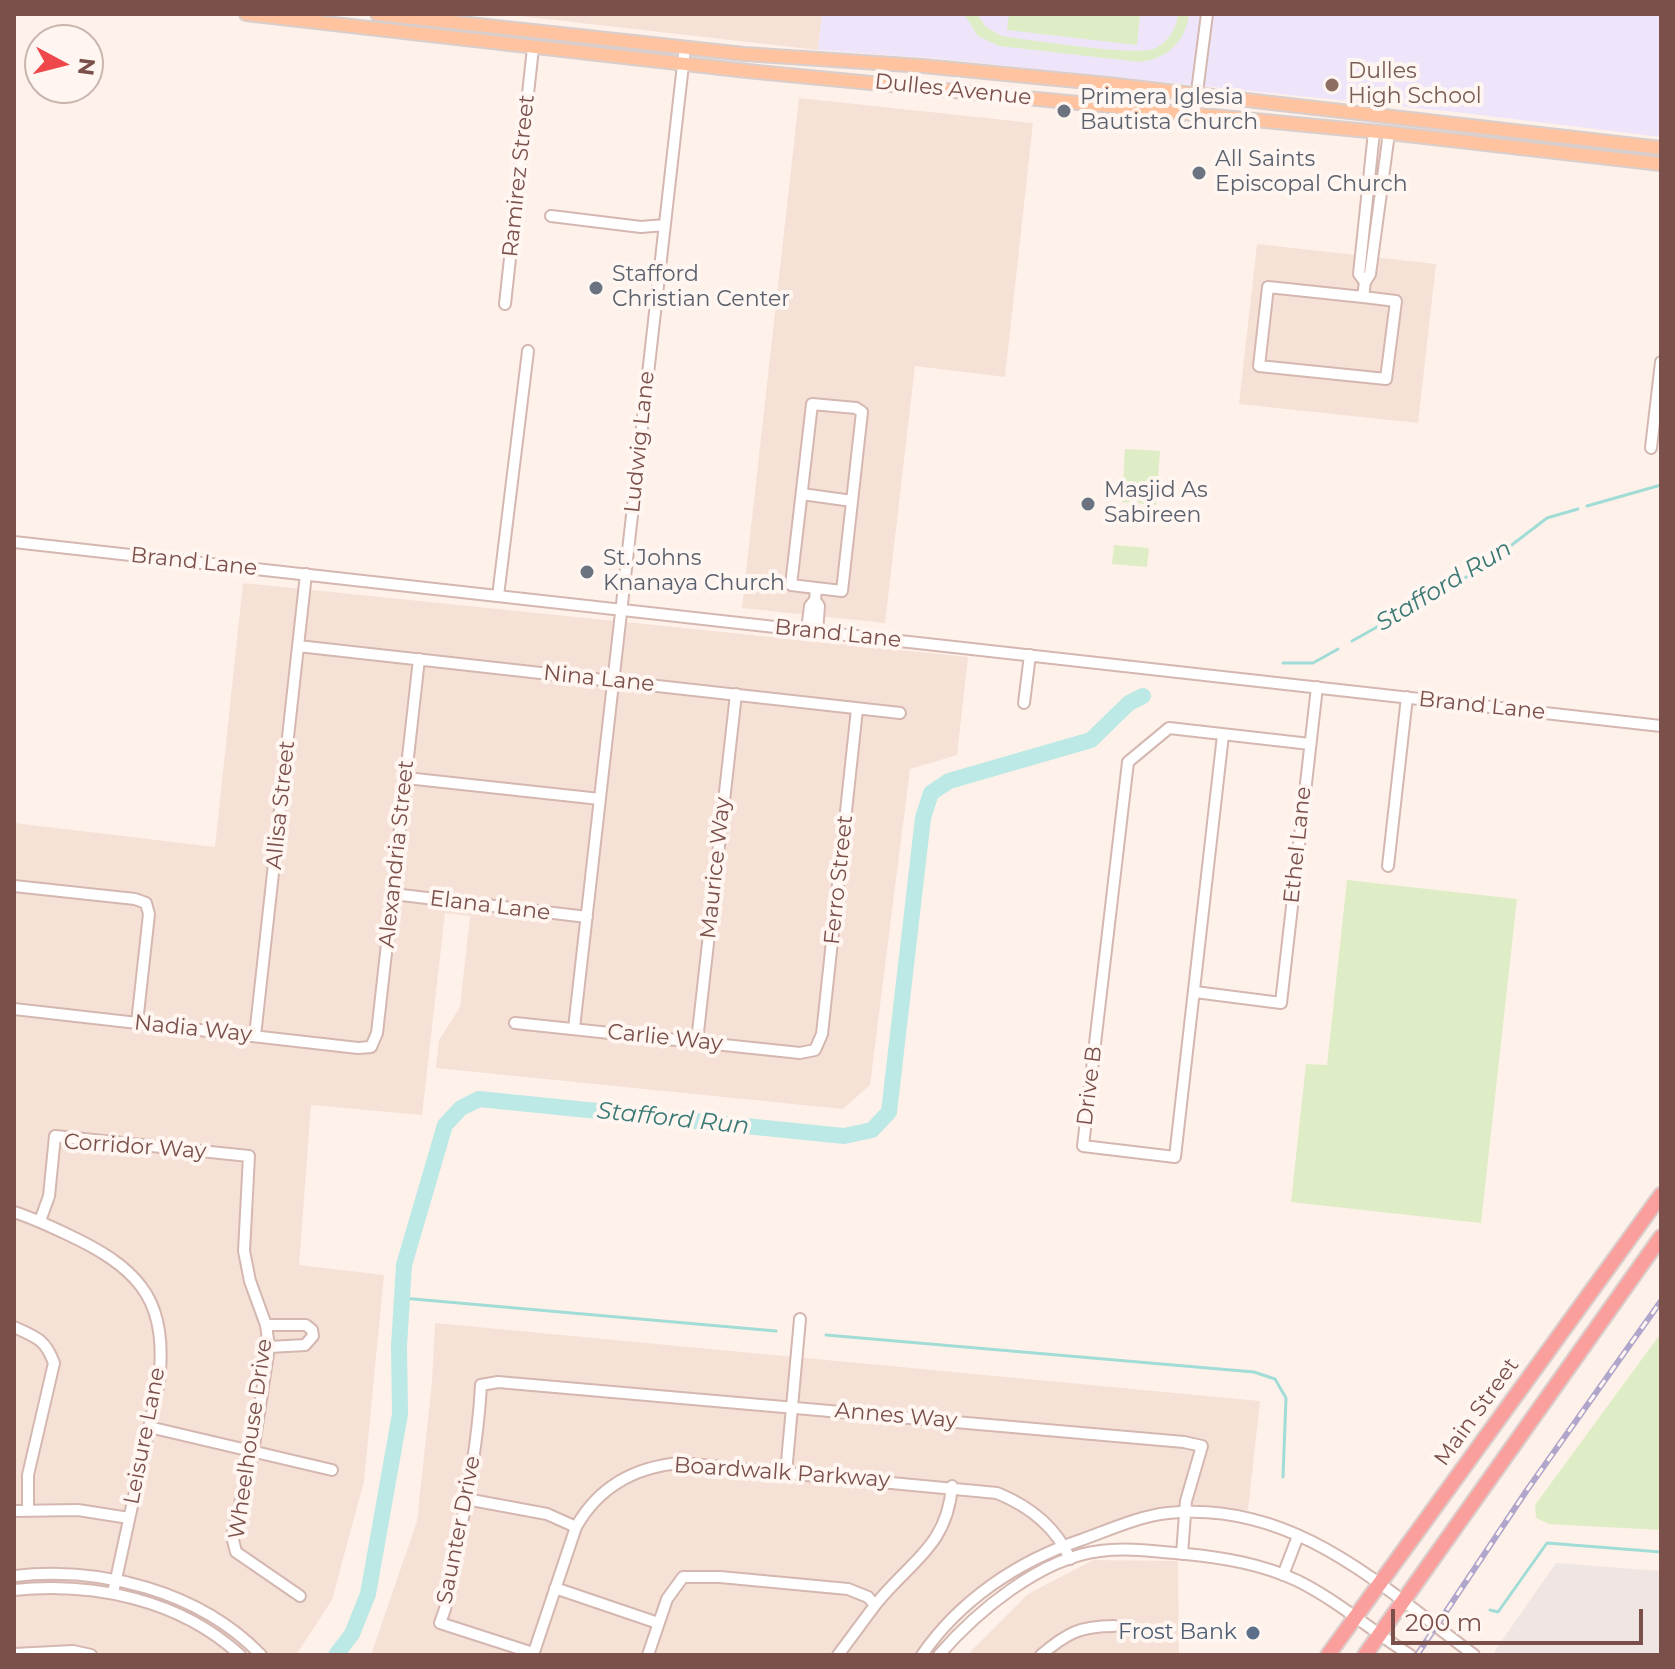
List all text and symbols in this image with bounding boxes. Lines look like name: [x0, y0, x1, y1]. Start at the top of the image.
north arrow: [24, 24, 104, 104]
text: N: [72, 56, 101, 77]
place label: Dulles High School: [1348, 59, 1482, 110]
street label: Dulles Avenue: [873, 69, 1033, 111]
marker: Dulles High School: [1323, 76, 1341, 94]
place label: Primera Iglesia Bautista Church: [1080, 85, 1258, 136]
street label: Ramirez Street: [497, 93, 541, 259]
marker: Primera Iglesia Bautista Church: [1055, 102, 1073, 120]
place label: All Saints Episcopal Church: [1215, 147, 1408, 198]
marker: All Saints Episcopal Church: [1190, 164, 1208, 182]
place label: Stafford Christian Center: [612, 262, 790, 314]
marker: Stafford Christian Center: [587, 279, 605, 297]
street label: Ludwig Lane: [619, 370, 661, 514]
place label: Masjid As Sabireen: [1104, 478, 1208, 530]
marker: Masjid As Sabireen: [1079, 495, 1097, 513]
water label: Stafford Run: [1371, 534, 1517, 638]
street label: Brand Lane: [129, 542, 259, 582]
place label: St. Johns Knanaya Church: [603, 546, 785, 598]
marker: St. Johns Knanaya Church: [578, 563, 596, 581]
street label: Brand Lane: [773, 614, 903, 654]
street label: Nina Lane: [542, 660, 656, 698]
street label: Brand Lane: [1417, 686, 1547, 726]
street label: Allisa Street: [261, 739, 301, 871]
street label: Alexandria Street: [374, 759, 420, 949]
street label: Ethel Lane: [1279, 785, 1317, 905]
street label: Maurice Way: [695, 796, 737, 940]
street label: Ferro Street: [819, 814, 859, 946]
street label: Elana Lane: [428, 886, 552, 926]
street label: Nadia Way: [133, 1010, 253, 1048]
street label: Carlie Way: [606, 1019, 724, 1057]
street label: Drive B: [1072, 1045, 1108, 1127]
water label: Stafford Run: [595, 1097, 751, 1141]
street label: Corridor Way: [63, 1129, 207, 1165]
street label: Wheelhouse Drive: [224, 1337, 278, 1541]
street label: Main Street: [1429, 1353, 1525, 1471]
street label: Leisure Lane: [119, 1365, 171, 1507]
street label: Annes Way: [834, 1397, 958, 1435]
street label: Boardwalk Parkway: [673, 1452, 891, 1494]
street label: Saunter Drive: [432, 1454, 486, 1606]
scale bar: [1395, 1593, 1647, 1643]
text: 200 m: [1405, 1608, 1482, 1637]
place label: Frost Bank: [1118, 1620, 1237, 1646]
marker: Frost Bank: [1244, 1624, 1262, 1642]

